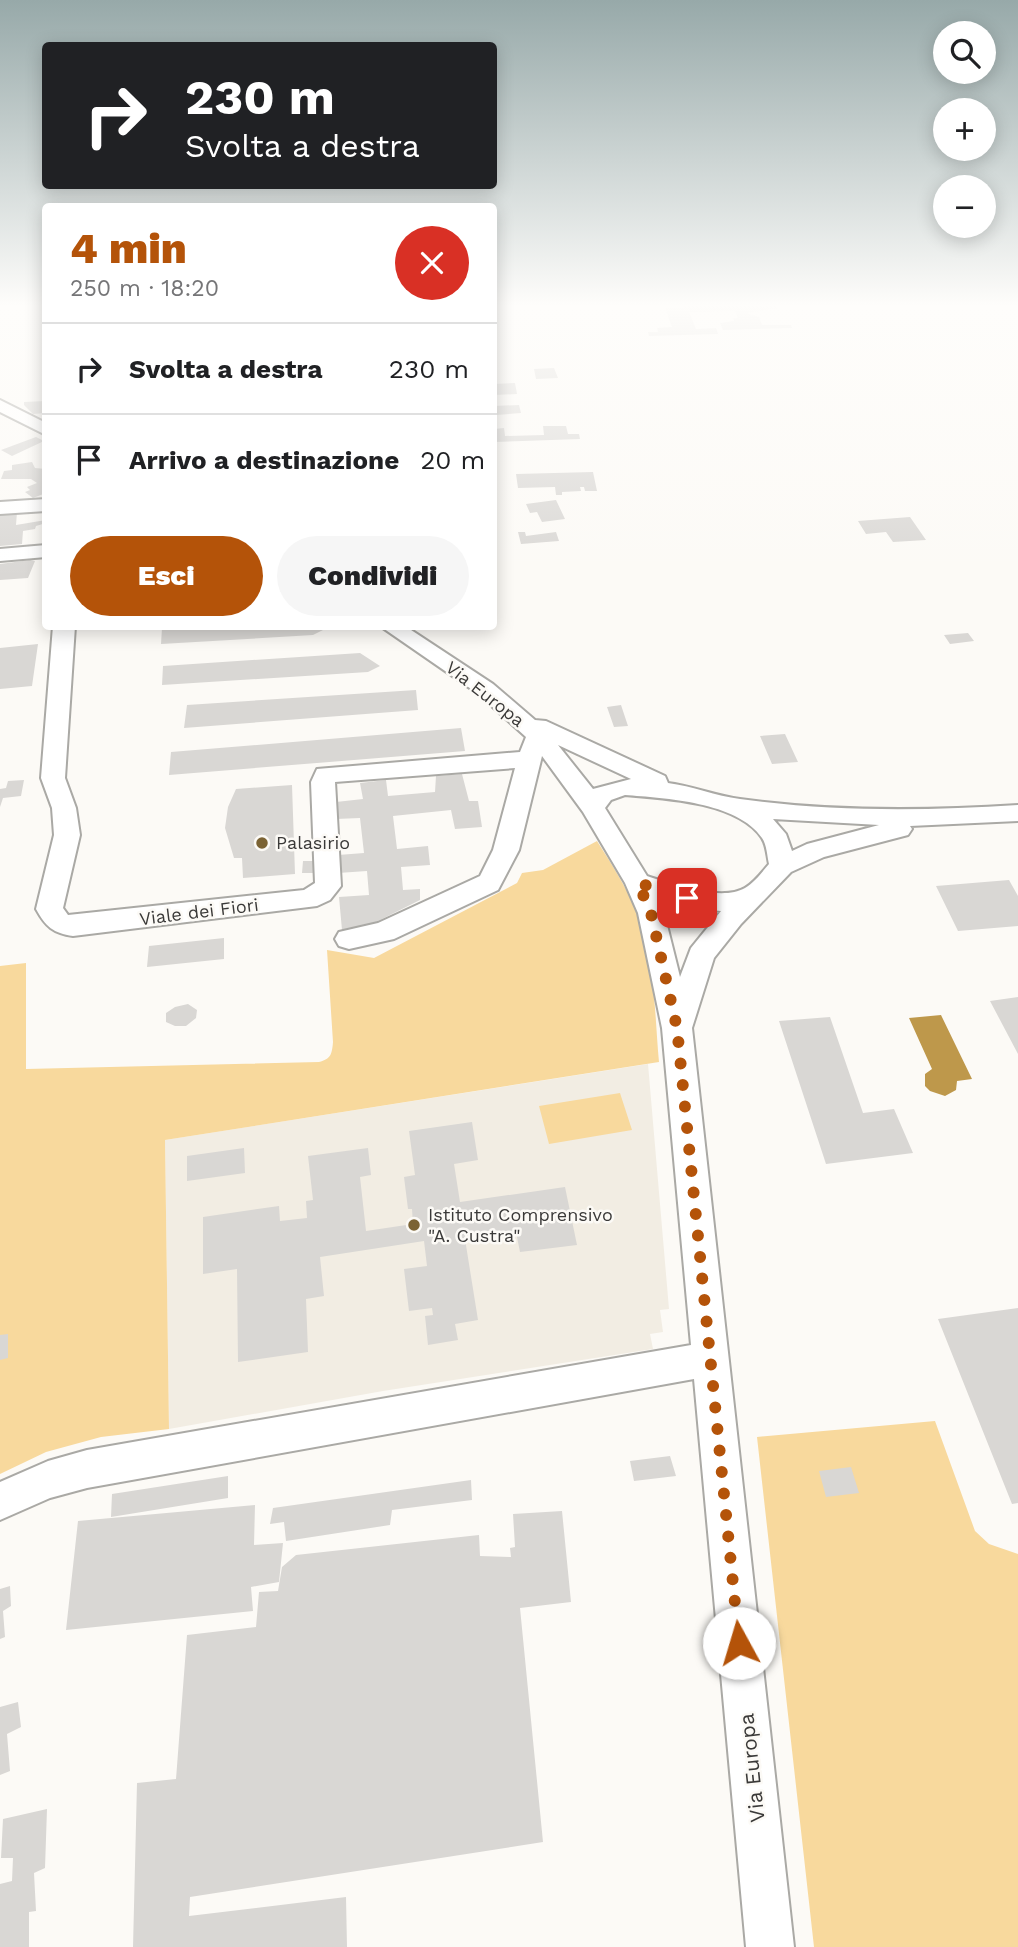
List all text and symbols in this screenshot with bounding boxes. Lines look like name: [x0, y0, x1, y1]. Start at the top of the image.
map controls: [933, 21, 996, 238]
button: search: [933, 21, 996, 84]
text: 230 m: [185, 68, 335, 126]
icon: right: [70, 70, 161, 161]
button: +: [933, 98, 996, 161]
text: Svolta a destra: [185, 127, 420, 165]
button: −: [933, 175, 996, 238]
text: 4 min: [70, 224, 187, 273]
button: close: [395, 226, 469, 300]
text: 250 m · 18:20: [70, 275, 219, 302]
icon: right: [70, 350, 108, 388]
text: Svolta a destra: [129, 354, 322, 384]
text: 230 m: [389, 354, 469, 384]
icon: arrive: [70, 441, 108, 479]
text: Arrivo a destinazione: [129, 445, 399, 475]
text: 20 m: [420, 445, 485, 475]
button: Esci: [70, 536, 263, 616]
button: Condividi: [277, 536, 469, 616]
street label: Via Europa: [442, 656, 529, 731]
place label: Palasirio: [276, 832, 350, 853]
marker: Palasirio: [254, 835, 270, 851]
pin: [657, 868, 717, 928]
icon: arrive: [668, 879, 706, 917]
street label: Viale dei Fiori: [138, 894, 260, 929]
place label: Istituto Comprensivo "A. Custra": [428, 1204, 613, 1246]
marker: Istituto Comprensivo "A. Custra": [406, 1217, 422, 1233]
position arrow: [702, 1606, 776, 1680]
street label: Via Europa: [733, 1712, 770, 1824]

